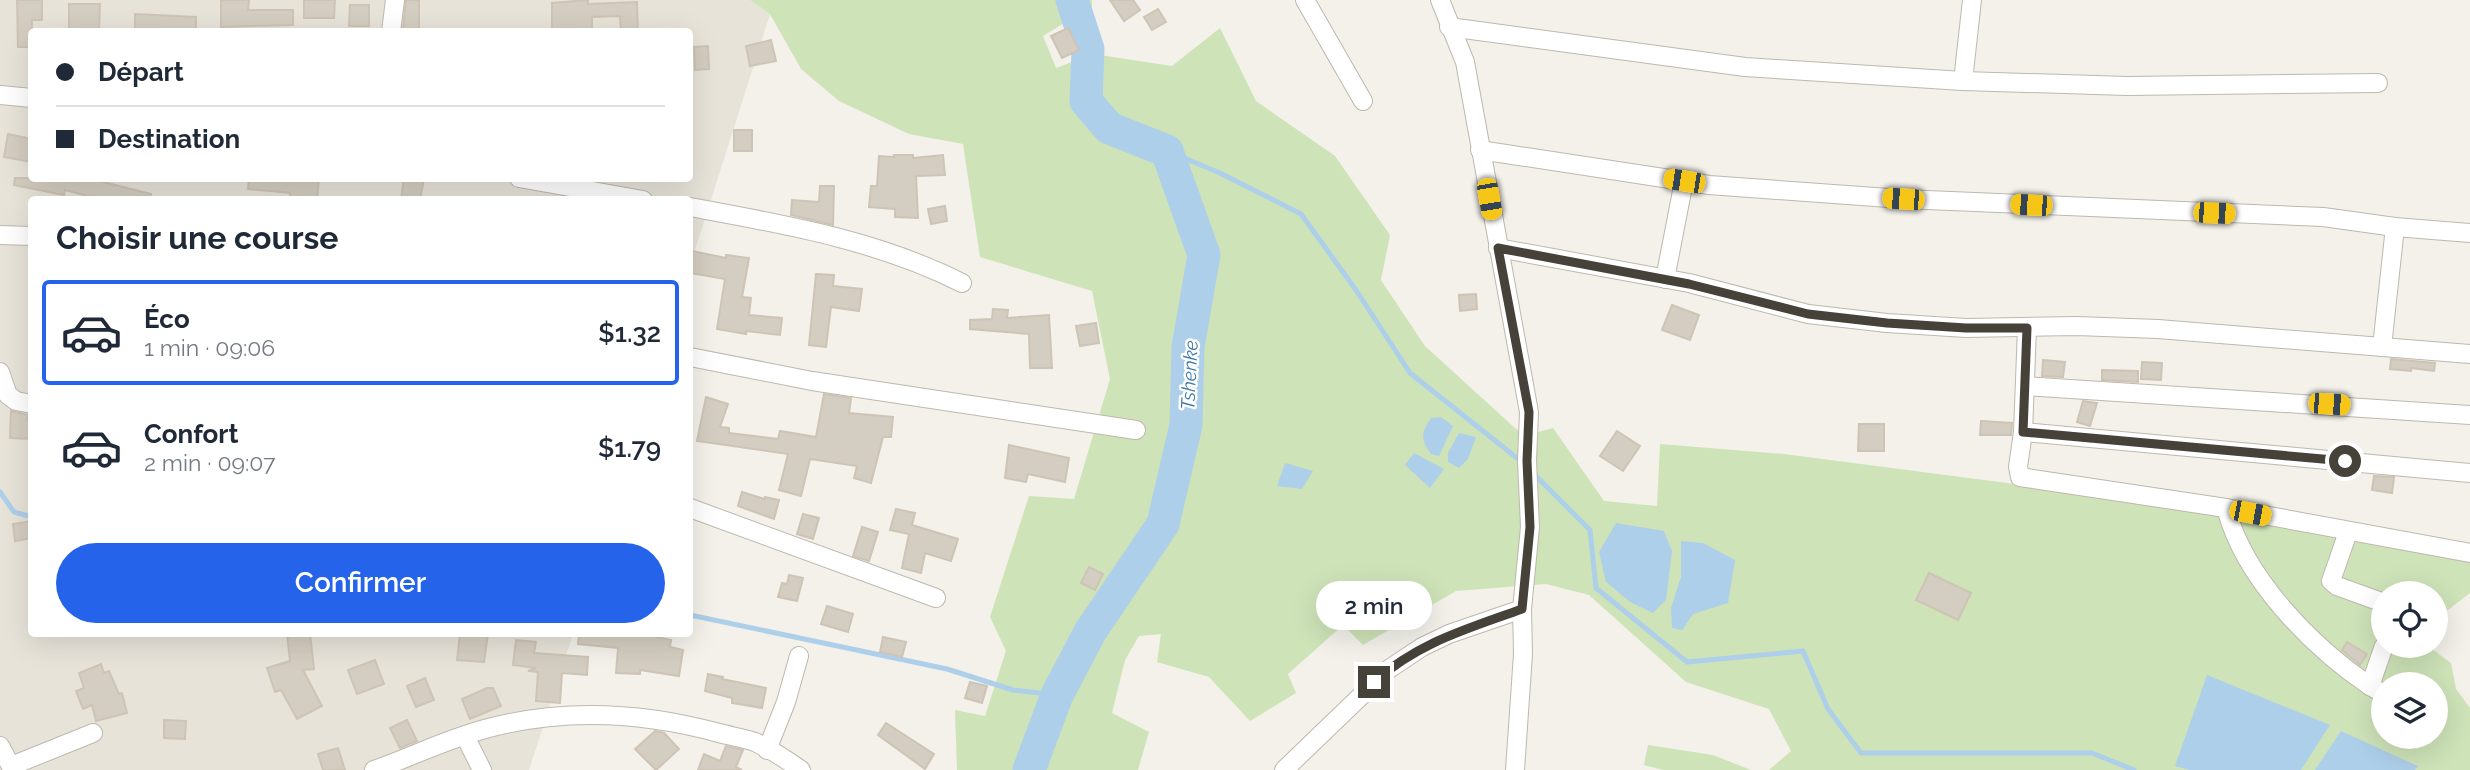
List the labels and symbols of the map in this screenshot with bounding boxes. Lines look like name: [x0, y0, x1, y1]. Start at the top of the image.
car: [1662, 167, 1707, 195]
car: [1476, 176, 1503, 222]
car: [1882, 187, 1925, 211]
car: [2010, 193, 2053, 217]
car: [2193, 202, 2236, 224]
water label: Tshenke: [1176, 340, 1202, 410]
car: [2308, 392, 2351, 416]
route start: [2329, 445, 2361, 477]
car: [2228, 499, 2273, 527]
callout: 2 min: [1316, 580, 1432, 630]
route end: [1358, 666, 1390, 698]

